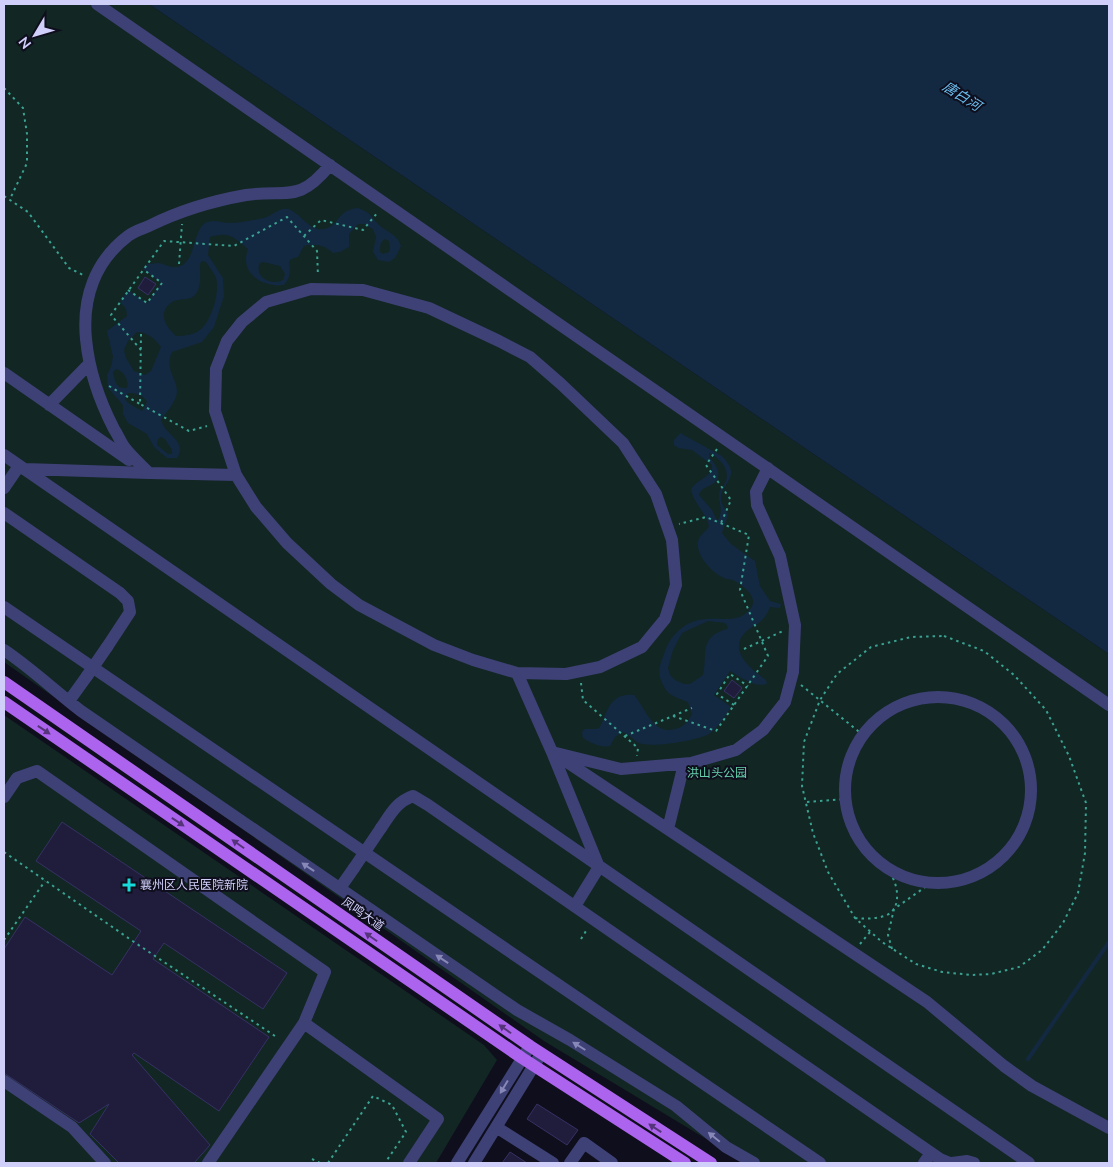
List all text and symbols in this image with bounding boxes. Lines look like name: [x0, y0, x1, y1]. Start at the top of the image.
north arrow: [10, 10, 60, 60]
text: N: [14, 33, 35, 53]
water label: 唐白河: [939, 77, 987, 116]
one-way arrow: [37, 725, 51, 735]
park label: 洪山头公园: [687, 765, 747, 780]
one-way arrow: [171, 817, 185, 827]
one-way arrow: [231, 839, 244, 849]
one-way arrow: [301, 862, 315, 872]
place label: 襄州区人民医院新院: [140, 877, 248, 892]
marker: 襄州区人民医院新院: [122, 878, 136, 892]
street label: 凤鸣大道: [339, 894, 387, 934]
one-way arrow: [365, 932, 378, 942]
one-way arrow: [435, 954, 449, 964]
one-way arrow: [498, 1024, 512, 1034]
one-way arrow: [573, 1041, 586, 1051]
one-way arrow: [499, 1081, 508, 1094]
one-way arrow: [649, 1123, 662, 1133]
one-way arrow: [707, 1132, 720, 1142]

